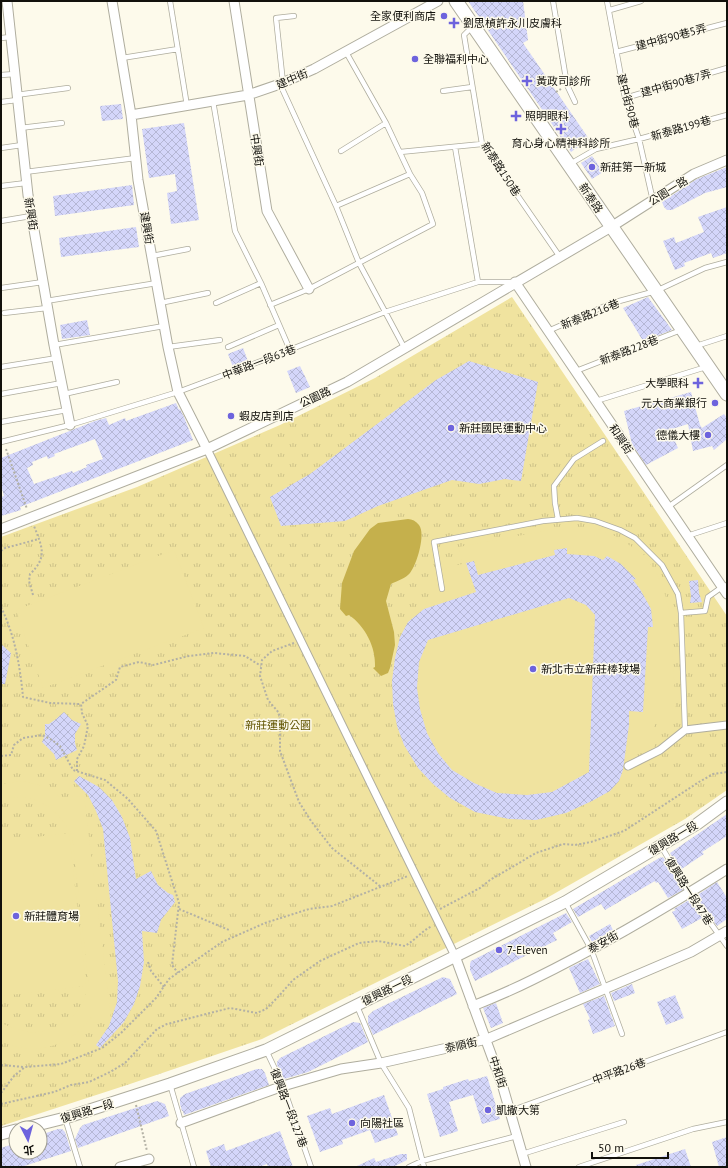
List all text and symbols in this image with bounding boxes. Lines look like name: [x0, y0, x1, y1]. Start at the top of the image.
place label: 全家便利商店: [370, 9, 436, 23]
marker: 全家便利商店: [439, 11, 449, 21]
place label: 劉思楨許永川皮膚科: [463, 16, 562, 30]
marker: 劉思楨許永川皮膚科: [448, 17, 460, 29]
street label: 建中街90巷5弄: [634, 21, 708, 53]
place label: 全聯福利中心: [423, 52, 489, 66]
marker: 全聯福利中心: [410, 54, 420, 64]
street label: 建中街: [274, 66, 310, 92]
street label: 建中街90巷7弄: [639, 66, 713, 100]
street label: 建中街90巷: [614, 72, 642, 130]
place label: 黃政司診所: [536, 74, 591, 88]
marker: 黃政司診所: [521, 75, 533, 87]
place label: 照明眼科: [525, 109, 569, 123]
marker: 照明眼科: [510, 110, 522, 122]
street label: 新泰路199巷: [649, 113, 713, 143]
marker: 育心身心精神科診所: [555, 123, 567, 135]
street label: 中興街: [248, 133, 266, 167]
place label: 育心身心精神科診所: [512, 136, 611, 150]
street label: 新泰路150巷: [478, 139, 524, 199]
place label: 新莊第一新城: [600, 160, 666, 174]
marker: 新莊第一新城: [587, 162, 597, 172]
street label: 公園一路: [646, 173, 690, 209]
street label: 新泰路: [576, 180, 606, 216]
street label: 新興街: [22, 197, 40, 231]
street label: 建興街: [137, 211, 157, 245]
street label: 新泰路216巷: [559, 296, 621, 332]
street label: 新泰路228巷: [598, 332, 660, 368]
street label: 中華路一段63巷: [220, 341, 298, 383]
place label: 大學眼科: [645, 376, 689, 390]
marker: 大學眼科: [692, 377, 704, 389]
street label: 公園路: [297, 384, 333, 410]
place label: 元大商業銀行: [641, 396, 707, 410]
marker: 元大商業銀行: [710, 398, 720, 408]
place label: 蝦皮店到店: [239, 409, 294, 423]
marker: 蝦皮店到店: [226, 411, 236, 421]
place label: 新莊國民運動中心: [459, 421, 547, 435]
street label: 和興街: [606, 421, 636, 457]
marker: 新莊國民運動中心: [446, 423, 456, 433]
place label: 德儀大樓: [656, 428, 700, 442]
marker: 德儀大樓: [703, 430, 713, 440]
place label: 新北市立新莊棒球場: [541, 662, 640, 676]
marker: 新北市立新莊棒球場: [528, 664, 538, 674]
park label: 新莊運動公園: [245, 718, 311, 732]
street label: 復興路一段: [646, 818, 700, 858]
street label: 復興路一段47巷: [662, 854, 716, 928]
place label: 新莊體育場: [24, 909, 79, 923]
marker: 新莊體育場: [11, 911, 21, 921]
street label: 泰安街: [585, 928, 621, 956]
place label: 7-Eleven: [507, 943, 548, 957]
marker: 7-Eleven: [494, 945, 504, 955]
street label: 復興路一段: [359, 972, 415, 1008]
street label: 泰順街: [443, 1034, 479, 1056]
street label: 中和街: [486, 1054, 510, 1090]
street label: 中平路26巷: [590, 1055, 648, 1087]
street label: 復興路一段127巷: [267, 1066, 311, 1150]
street label: 復興路一段: [59, 1096, 115, 1126]
place label: 凱撒大第: [496, 1103, 540, 1117]
marker: 凱撒大第: [483, 1105, 493, 1115]
place label: 向陽社區: [360, 1116, 404, 1130]
marker: 向陽社區: [347, 1118, 357, 1128]
north arrow: [8, 1120, 48, 1160]
scale bar: [592, 1134, 668, 1160]
text: 50 m: [598, 1140, 624, 1155]
text: 北: [23, 1142, 35, 1157]

